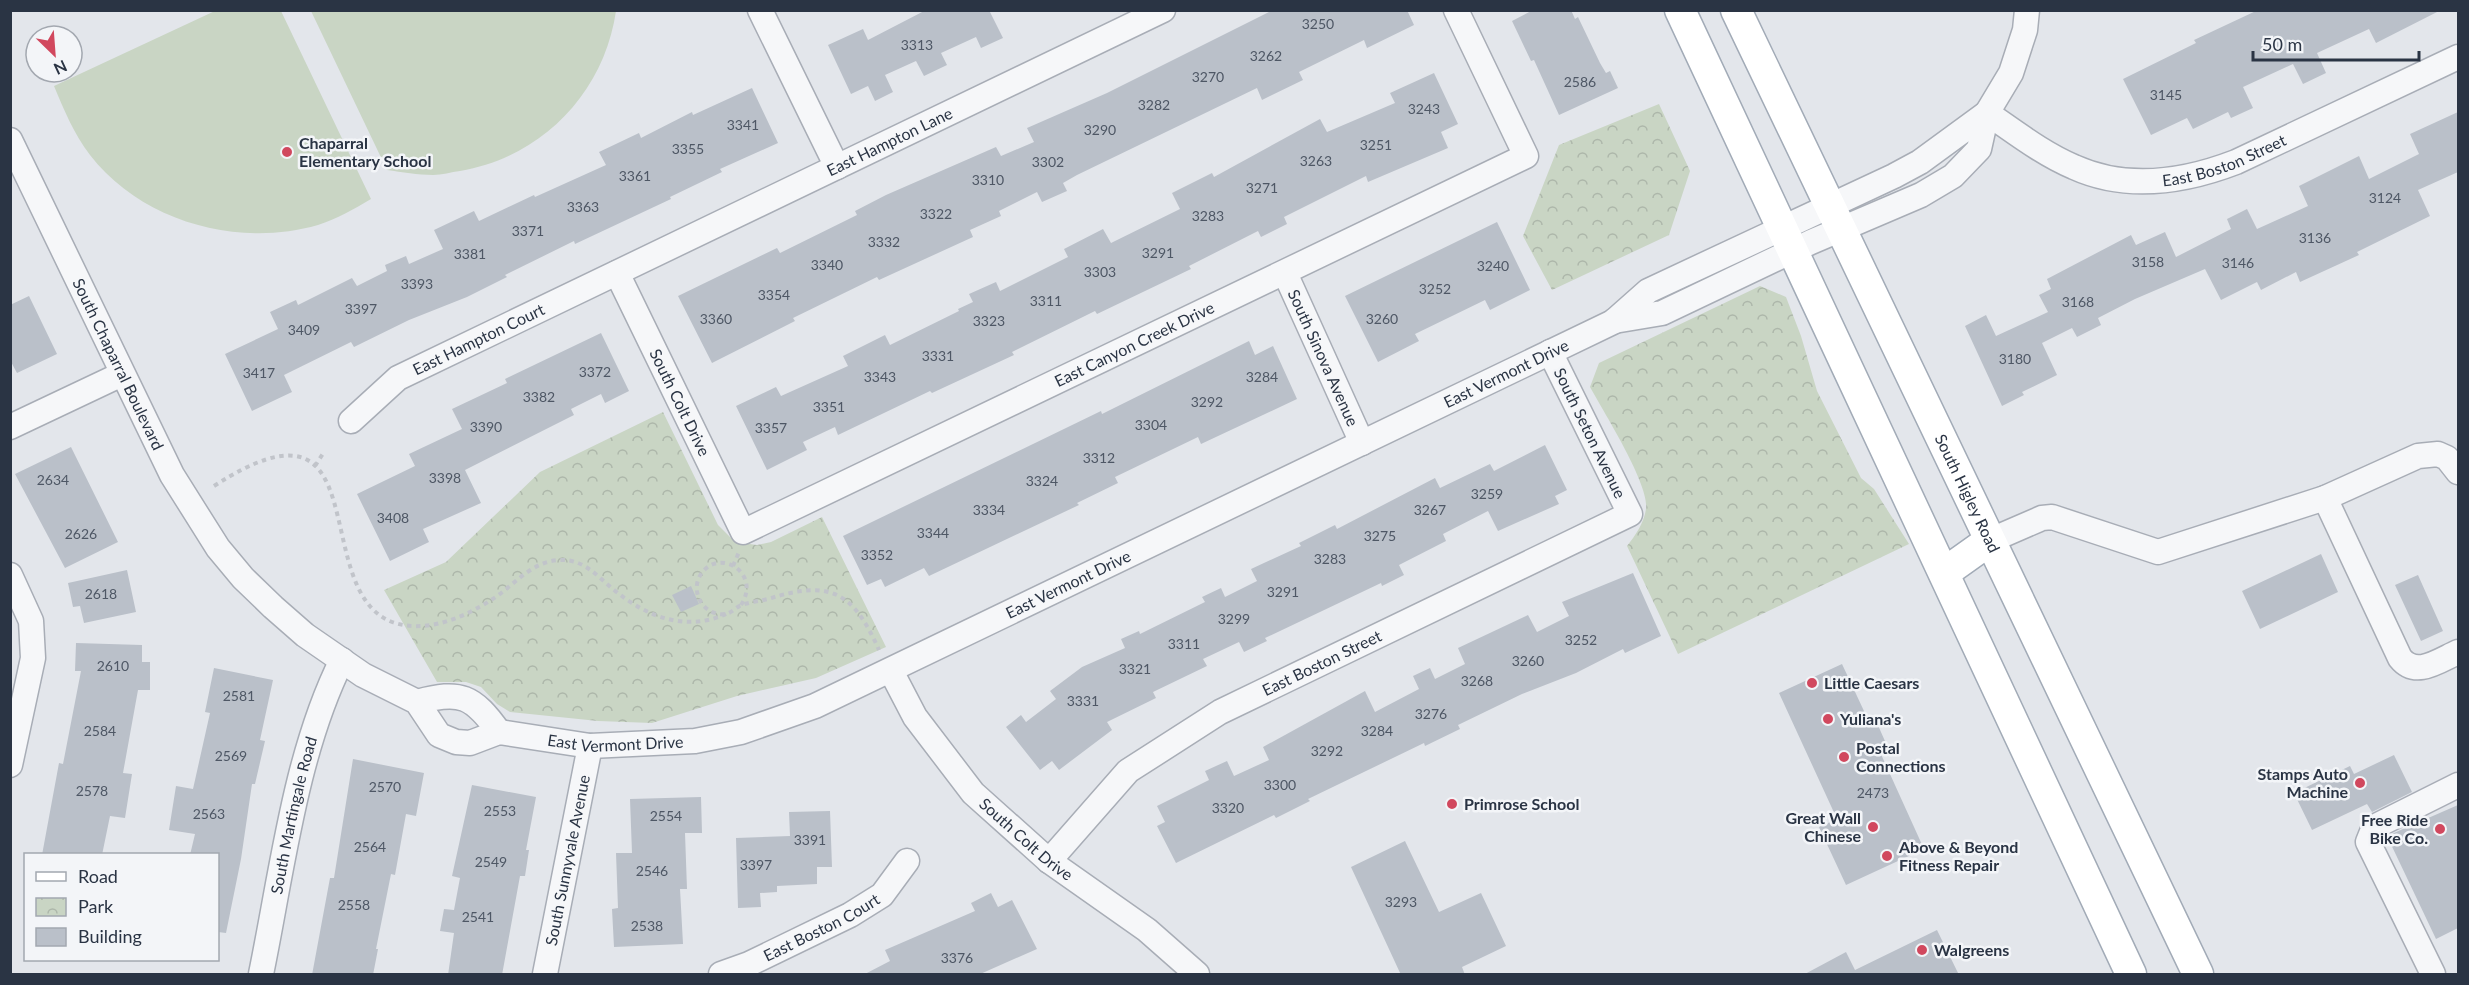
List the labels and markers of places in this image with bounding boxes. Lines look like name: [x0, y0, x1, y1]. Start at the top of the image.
place label: Chaparral Elementary School: [299, 133, 431, 170]
marker: Chaparral Elementary School: [280, 145, 294, 159]
place label: Little Caesars: [1824, 673, 1919, 692]
marker: Little Caesars: [1805, 676, 1819, 690]
place label: Yuliana's: [1839, 709, 1901, 728]
marker: Yuliana's: [1821, 712, 1835, 726]
place label: Postal Connections: [1856, 738, 1945, 775]
marker: Postal Connections: [1837, 750, 1851, 764]
place label: Stamps Auto Machine: [2258, 764, 2348, 801]
marker: Stamps Auto Machine: [2353, 776, 2367, 790]
place label: Primrose School: [1464, 794, 1579, 813]
marker: Primrose School: [1445, 797, 1459, 811]
place label: Great Wall Chinese: [1786, 808, 1861, 845]
place label: Free Ride Bike Co.: [2361, 810, 2428, 847]
marker: Great Wall Chinese: [1866, 820, 1880, 834]
marker: Free Ride Bike Co.: [2433, 822, 2447, 836]
place label: Above & Beyond Fitness Repair: [1898, 837, 2018, 874]
marker: Above & Beyond Fitness Repair: [1880, 849, 1894, 863]
place label: Walgreens: [1934, 940, 2009, 959]
marker: Walgreens: [1915, 943, 1929, 957]

